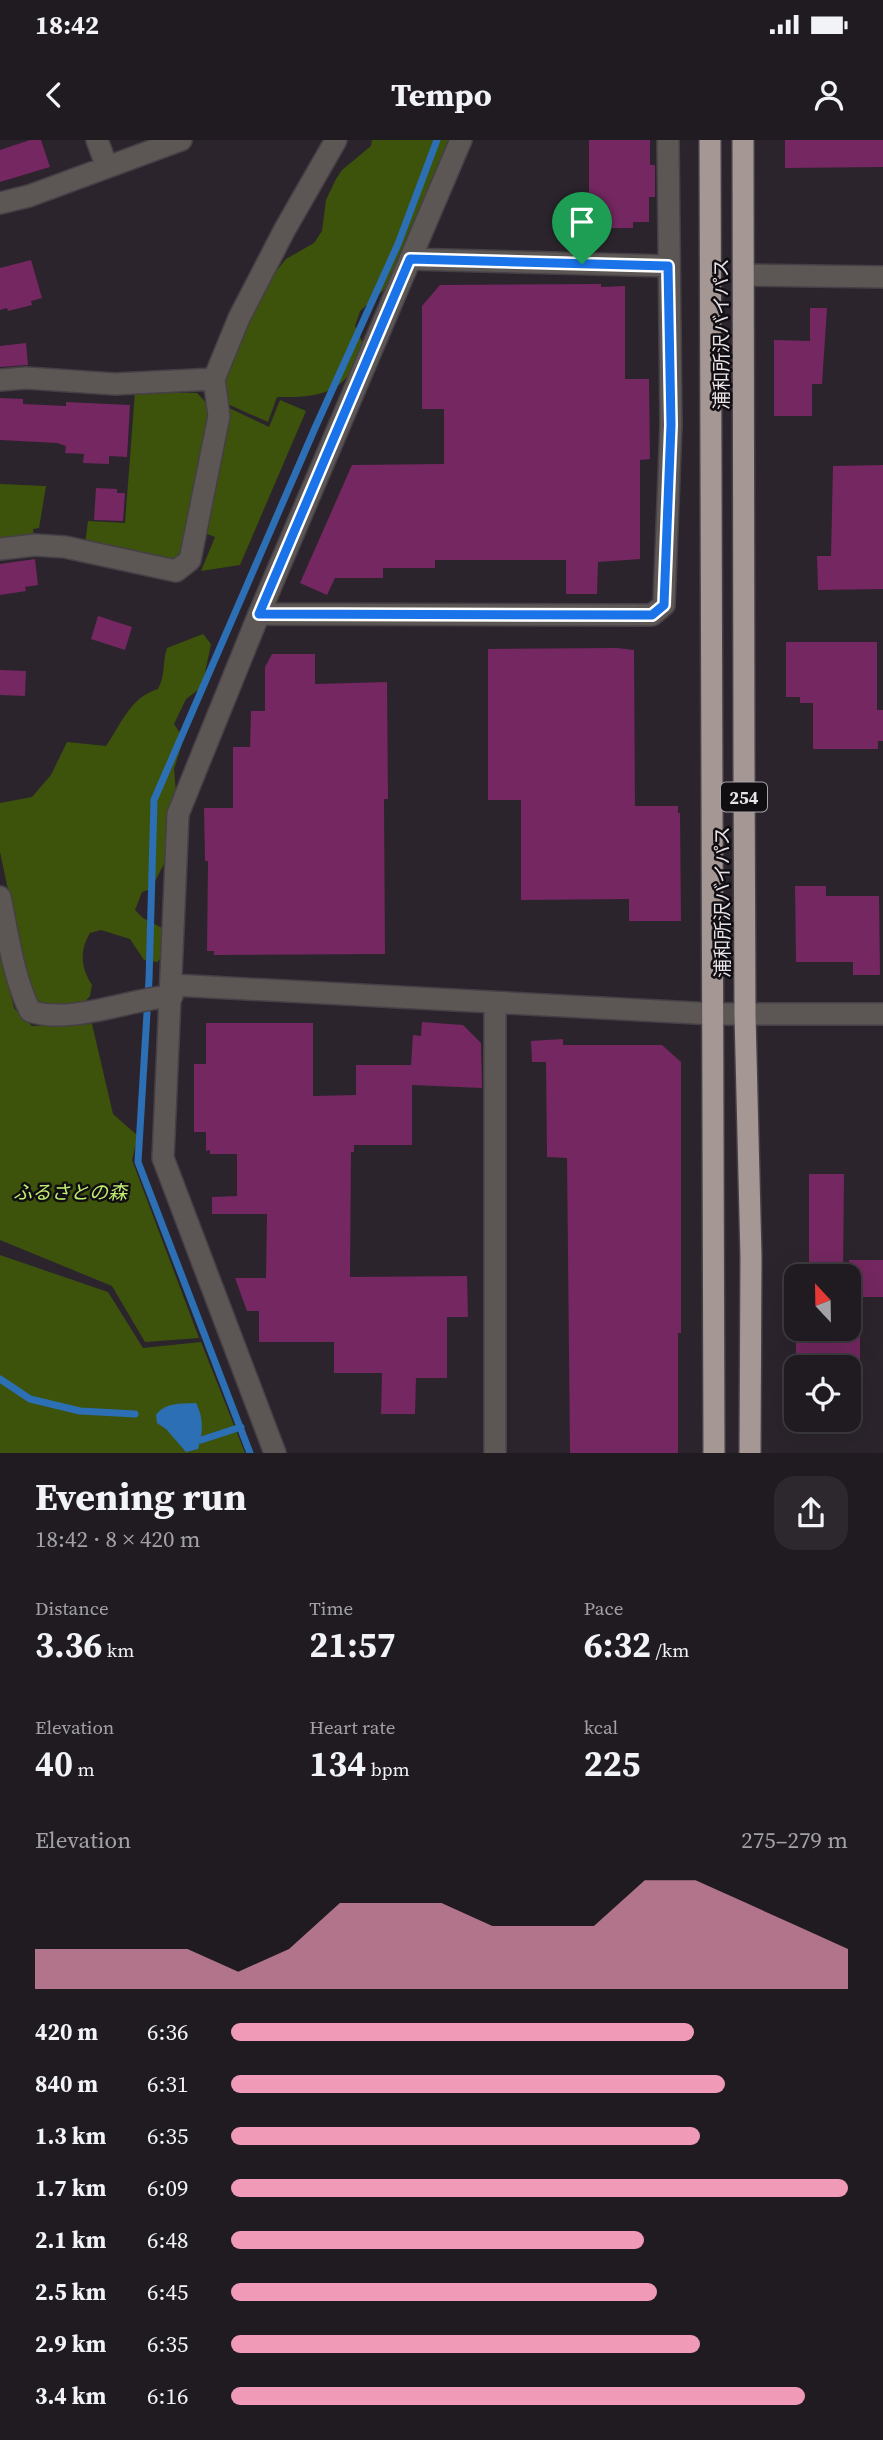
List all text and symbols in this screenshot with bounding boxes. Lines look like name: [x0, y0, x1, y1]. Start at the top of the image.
text: 18:42: [35, 7, 99, 43]
text: Tempo: [391, 73, 492, 117]
icon: back: [35, 76, 73, 114]
icon: person: [810, 76, 848, 114]
pin: [552, 192, 612, 264]
icon: arrive: [563, 203, 601, 241]
street label: 浦和所沢バイパス: [708, 258, 734, 410]
road number: 254: [721, 782, 767, 812]
street label: 浦和所沢バイパス: [709, 826, 735, 978]
park label: ふるさとの森: [13, 1179, 129, 1205]
north arrow: [784, 1264, 861, 1340]
map controls: [784, 1264, 861, 1432]
button: locate: [784, 1355, 861, 1432]
text: Evening run: [35, 1471, 247, 1523]
button: share: [774, 1476, 848, 1550]
text: 18:42 · 8 × 420 m: [35, 1523, 201, 1555]
text: Distance: [35, 1595, 109, 1621]
text: Time: [309, 1595, 353, 1621]
text: Pace: [584, 1595, 623, 1621]
text: 3.36: [35, 1621, 102, 1669]
text: 21:57: [309, 1621, 396, 1669]
text: 6:32: [584, 1621, 651, 1669]
text: km: [102, 1637, 134, 1663]
text: /km: [651, 1637, 689, 1663]
text: Elevation: [35, 1714, 114, 1740]
text: Heart rate: [309, 1714, 395, 1740]
text: kcal: [584, 1714, 618, 1740]
text: 40: [35, 1740, 73, 1788]
text: 134: [309, 1740, 366, 1788]
text: 225: [584, 1740, 641, 1788]
text: m: [73, 1756, 95, 1782]
text: bpm: [366, 1756, 410, 1782]
text: Elevation: [35, 1824, 131, 1856]
text: 275–279 m: [741, 1824, 848, 1856]
text: 420 m: [35, 2016, 98, 2048]
text: 6:36: [147, 2016, 188, 2048]
text: 840 m: [35, 2068, 98, 2100]
text: 6:31: [147, 2068, 188, 2100]
text: 1.3 km: [35, 2120, 106, 2152]
text: 6:35: [147, 2120, 188, 2152]
text: 1.7 km: [35, 2172, 106, 2204]
text: 6:09: [147, 2172, 188, 2204]
text: 2.1 km: [35, 2224, 106, 2256]
text: 6:48: [147, 2224, 188, 2256]
text: 2.5 km: [35, 2276, 106, 2308]
text: 6:45: [147, 2276, 188, 2308]
text: 2.9 km: [35, 2328, 106, 2360]
text: 6:35: [147, 2328, 188, 2360]
text: 3.4 km: [35, 2380, 106, 2412]
text: 6:16: [147, 2380, 188, 2412]

